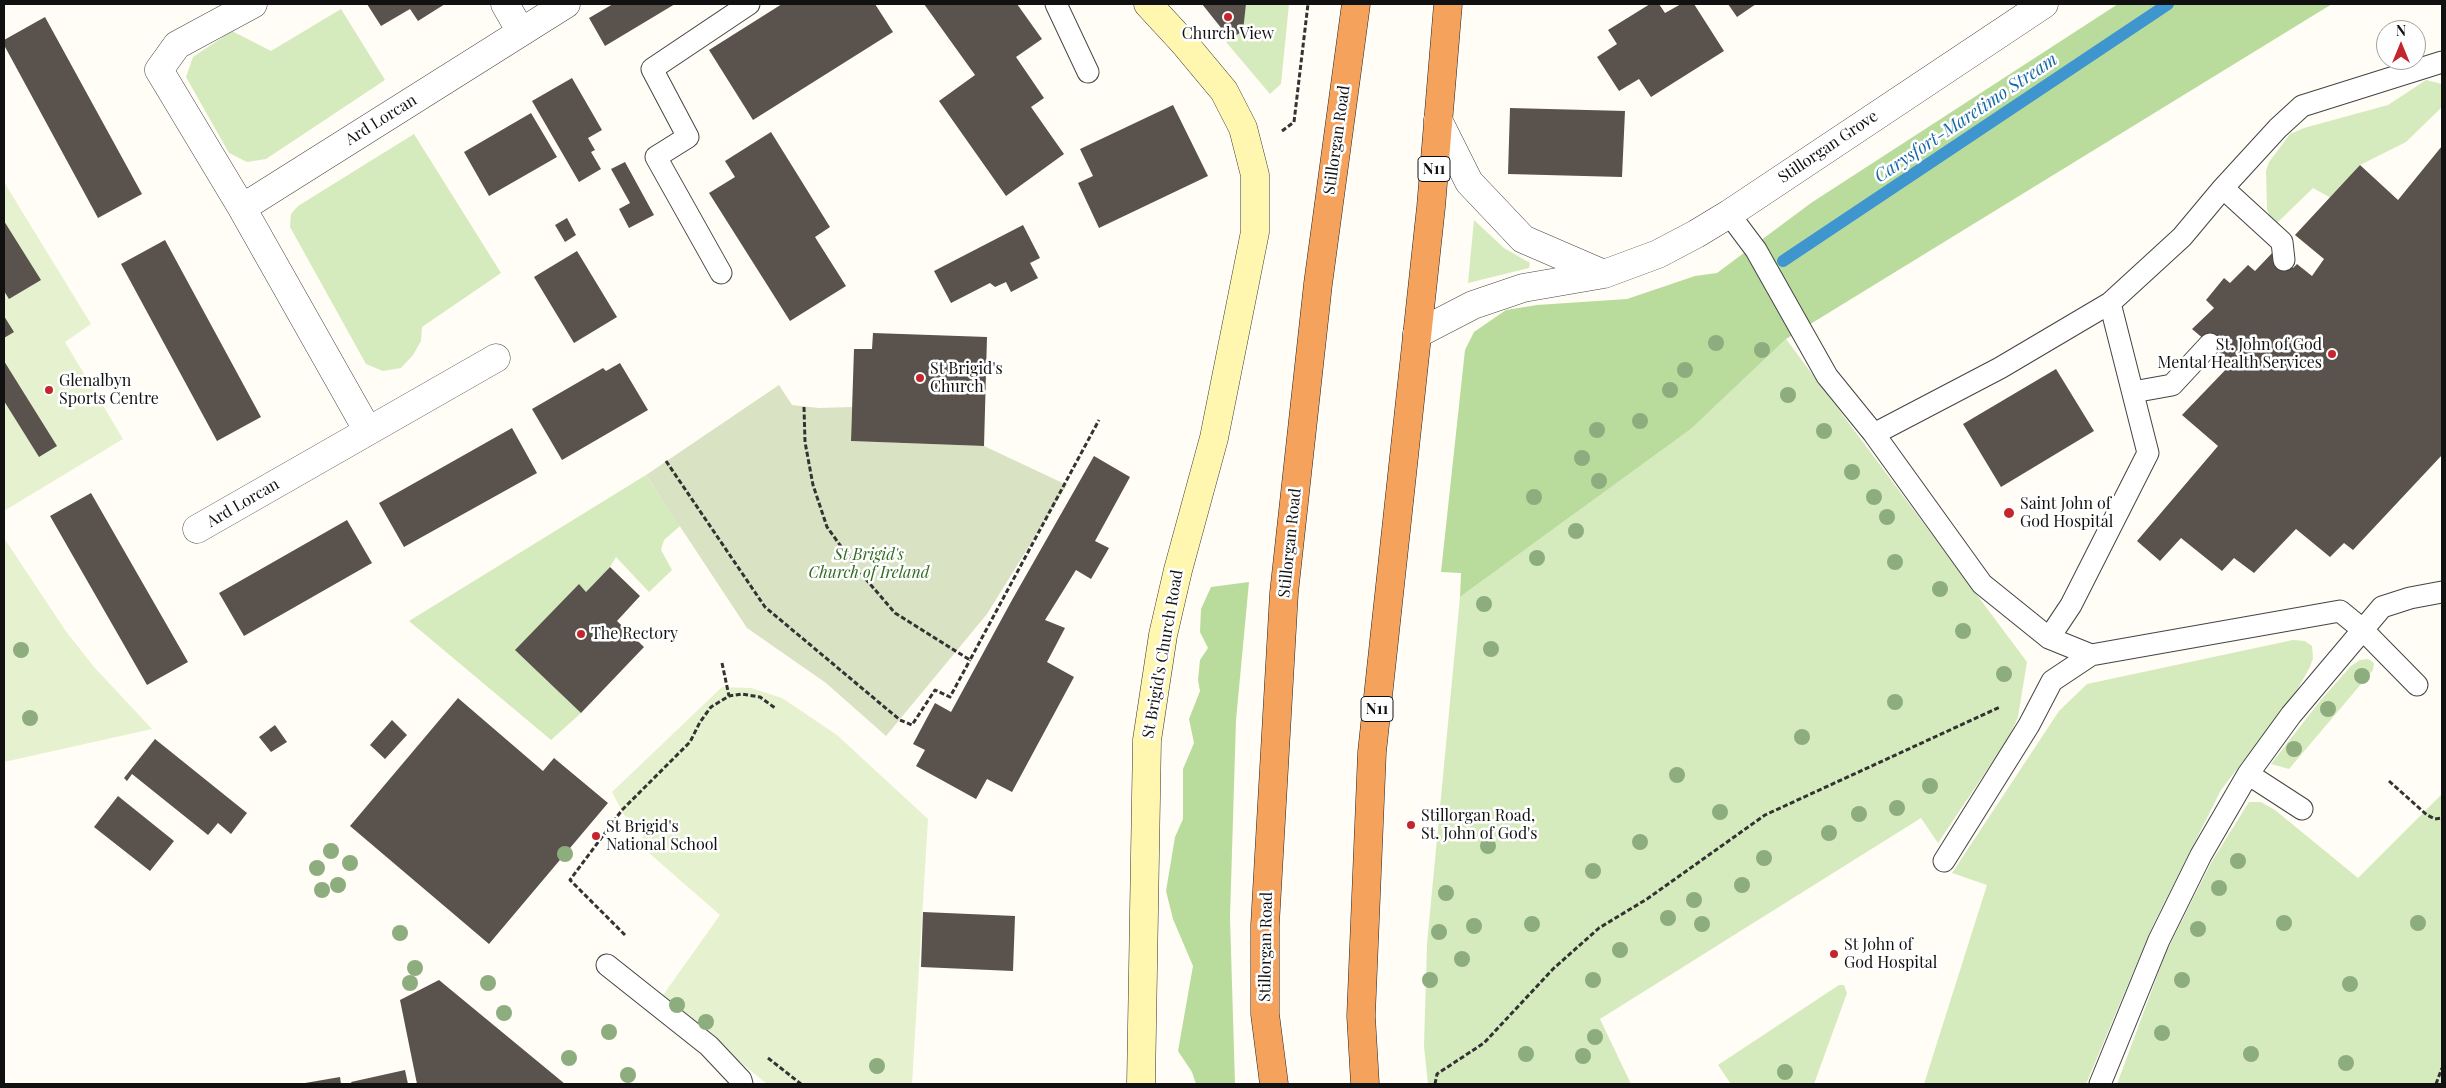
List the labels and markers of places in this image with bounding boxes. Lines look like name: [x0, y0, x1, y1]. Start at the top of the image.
marker: Church View: [1222, 11, 1234, 23]
place label: Church View: [1182, 24, 1274, 44]
place label: St. John of God Mental Health Services: [2158, 335, 2322, 373]
marker: St. John of God Mental Health Services: [2326, 348, 2338, 360]
place label: St Brigid's Church: [930, 359, 1003, 397]
place label: Glenalbyn Sports Centre: [59, 371, 159, 409]
marker: St Brigid's Church: [914, 372, 926, 384]
marker: Glenalbyn Sports Centre: [43, 384, 55, 396]
place label: Saint John of God Hospital: [2020, 494, 2113, 532]
marker: Saint John of God Hospital: [2002, 506, 2016, 520]
place label: The Rectory: [591, 624, 678, 644]
marker: The Rectory: [575, 628, 587, 640]
place label: Stillorgan Road, St. John of God's: [1421, 806, 1537, 844]
place label: St Brigid's National School: [606, 817, 718, 855]
marker: Stillorgan Road, St. John of God's: [1405, 819, 1417, 831]
marker: St Brigid's National School: [590, 830, 602, 842]
place label: St John of God Hospital: [1844, 935, 1937, 973]
marker: St John of God Hospital: [1828, 948, 1840, 960]

